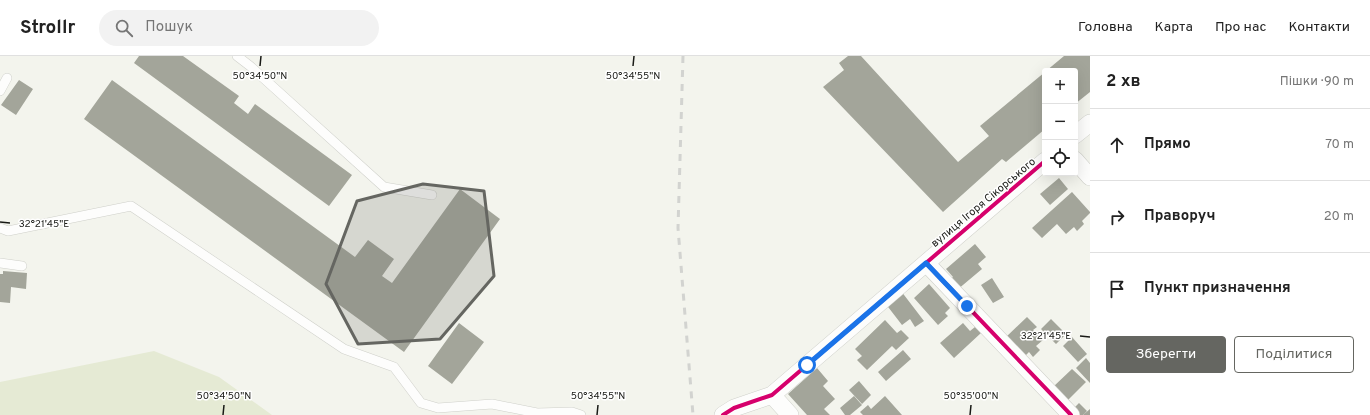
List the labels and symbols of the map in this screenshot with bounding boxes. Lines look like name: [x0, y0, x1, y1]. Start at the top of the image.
text: 50°34'50"N: [233, 70, 287, 83]
text: 50°34'55"N: [606, 70, 660, 83]
street label: вулиця Ігоря Сікорського: [928, 155, 1039, 251]
text: 32°21'45"E: [19, 218, 69, 231]
route end: [958, 297, 976, 315]
text: 32°21'45"E: [1021, 330, 1071, 343]
route start: [798, 356, 816, 374]
text: 50°34'50"N: [197, 390, 251, 403]
text: 50°34'55"N: [571, 390, 625, 403]
text: 50°35'00"N: [944, 390, 998, 403]

